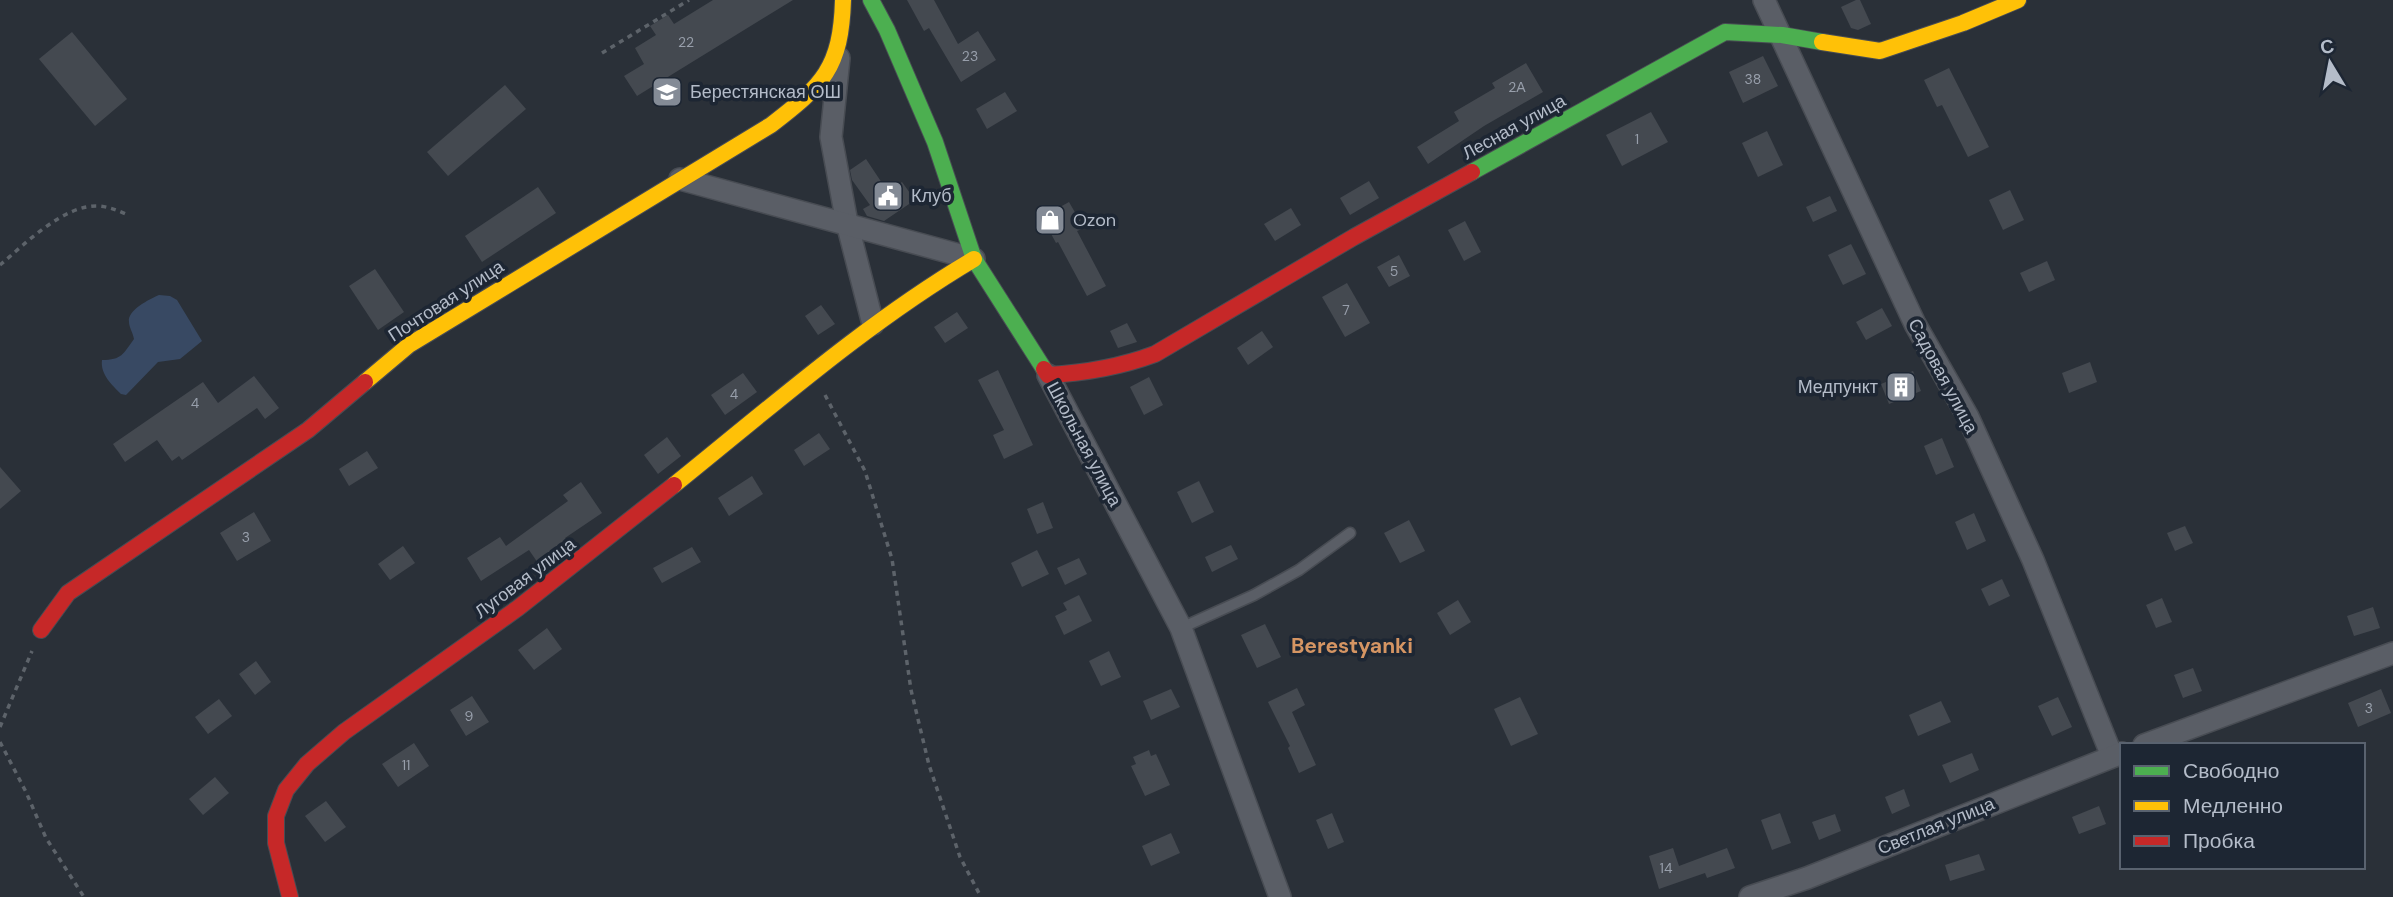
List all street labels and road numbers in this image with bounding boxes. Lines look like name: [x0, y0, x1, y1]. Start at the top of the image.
street label: Лесная улица: [1458, 88, 1571, 165]
street label: Почтовая улица: [384, 254, 509, 347]
street label: Садовая улица: [1903, 314, 1984, 439]
street label: Школьная улица: [1041, 377, 1127, 511]
street label: Луговая улица: [470, 532, 581, 624]
street label: Светлая улица: [1874, 791, 1999, 860]

